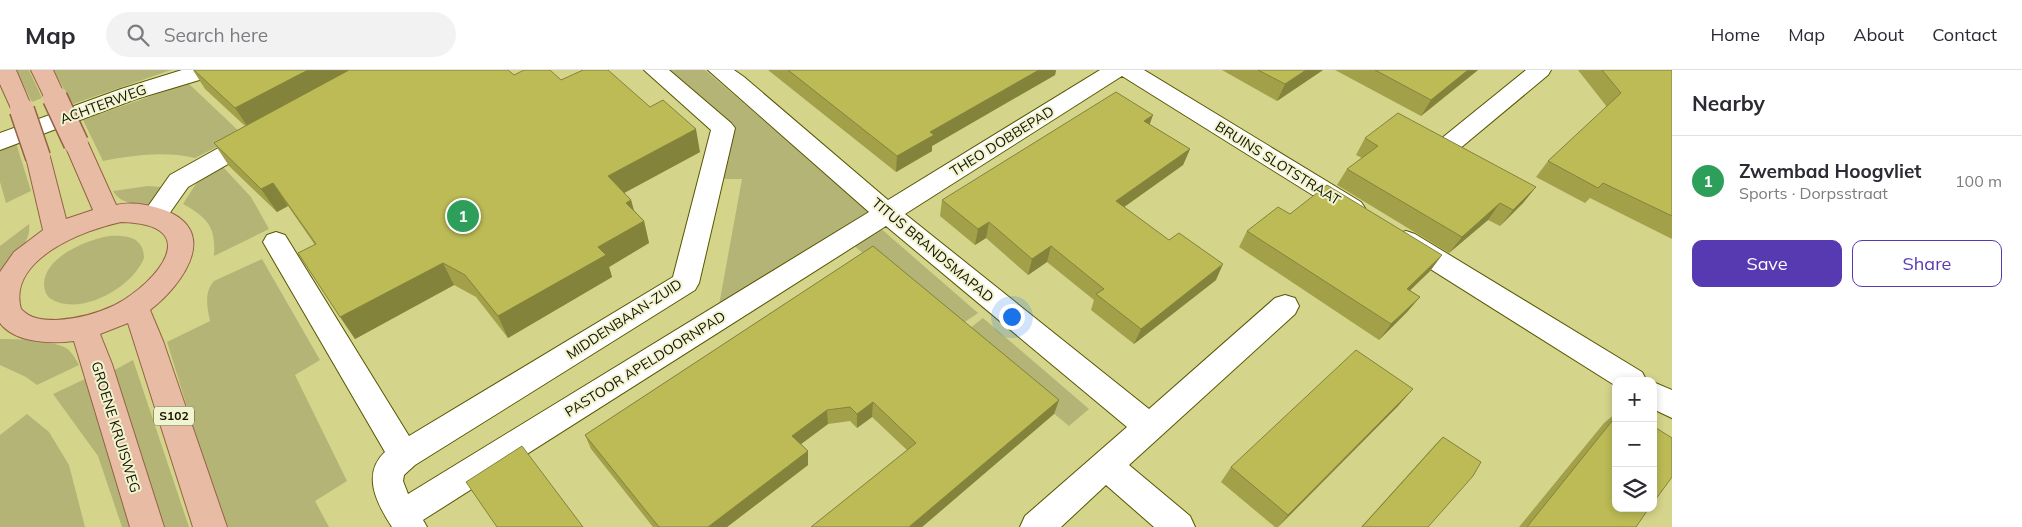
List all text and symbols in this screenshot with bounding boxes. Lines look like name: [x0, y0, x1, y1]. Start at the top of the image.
search box: [106, 12, 456, 57]
text: Map: [25, 20, 76, 50]
icon: search: [124, 21, 152, 49]
text: Search here: [164, 23, 268, 47]
text: Home: [1710, 23, 1760, 46]
text: Map: [1788, 23, 1825, 46]
text: About: [1853, 23, 1904, 46]
text: Contact: [1932, 23, 1997, 46]
street label: ACHTERWEG: [57, 80, 149, 128]
text: Nearby: [1692, 90, 1765, 116]
street label: THEO DOBBEPAD: [947, 102, 1057, 180]
street label: BRUINS SLOTSTRAAT: [1212, 117, 1344, 209]
text: Zwembad Hoogvliet: [1739, 159, 1921, 183]
text: 1: [1703, 171, 1713, 191]
text: 100 m: [1955, 171, 2002, 191]
text: Sports · Dorpsstraat: [1739, 183, 1888, 203]
street label: TITUS BRANDSMAPAD: [869, 194, 997, 306]
pin: 1: [447, 197, 479, 235]
button: Save: [1692, 240, 1842, 287]
button: Share: [1852, 240, 2002, 287]
street label: MIDDENBAAN-ZUID: [563, 275, 685, 363]
your location: [999, 304, 1025, 330]
street label: PASTOOR APELDOORNPAD: [561, 307, 729, 421]
street label: GROENE KRUISWEG: [87, 359, 145, 495]
map controls: [1612, 377, 1657, 512]
button: +: [1612, 377, 1657, 422]
road number: S102: [154, 406, 194, 426]
button: −: [1612, 422, 1657, 467]
button: layers: [1612, 467, 1657, 512]

